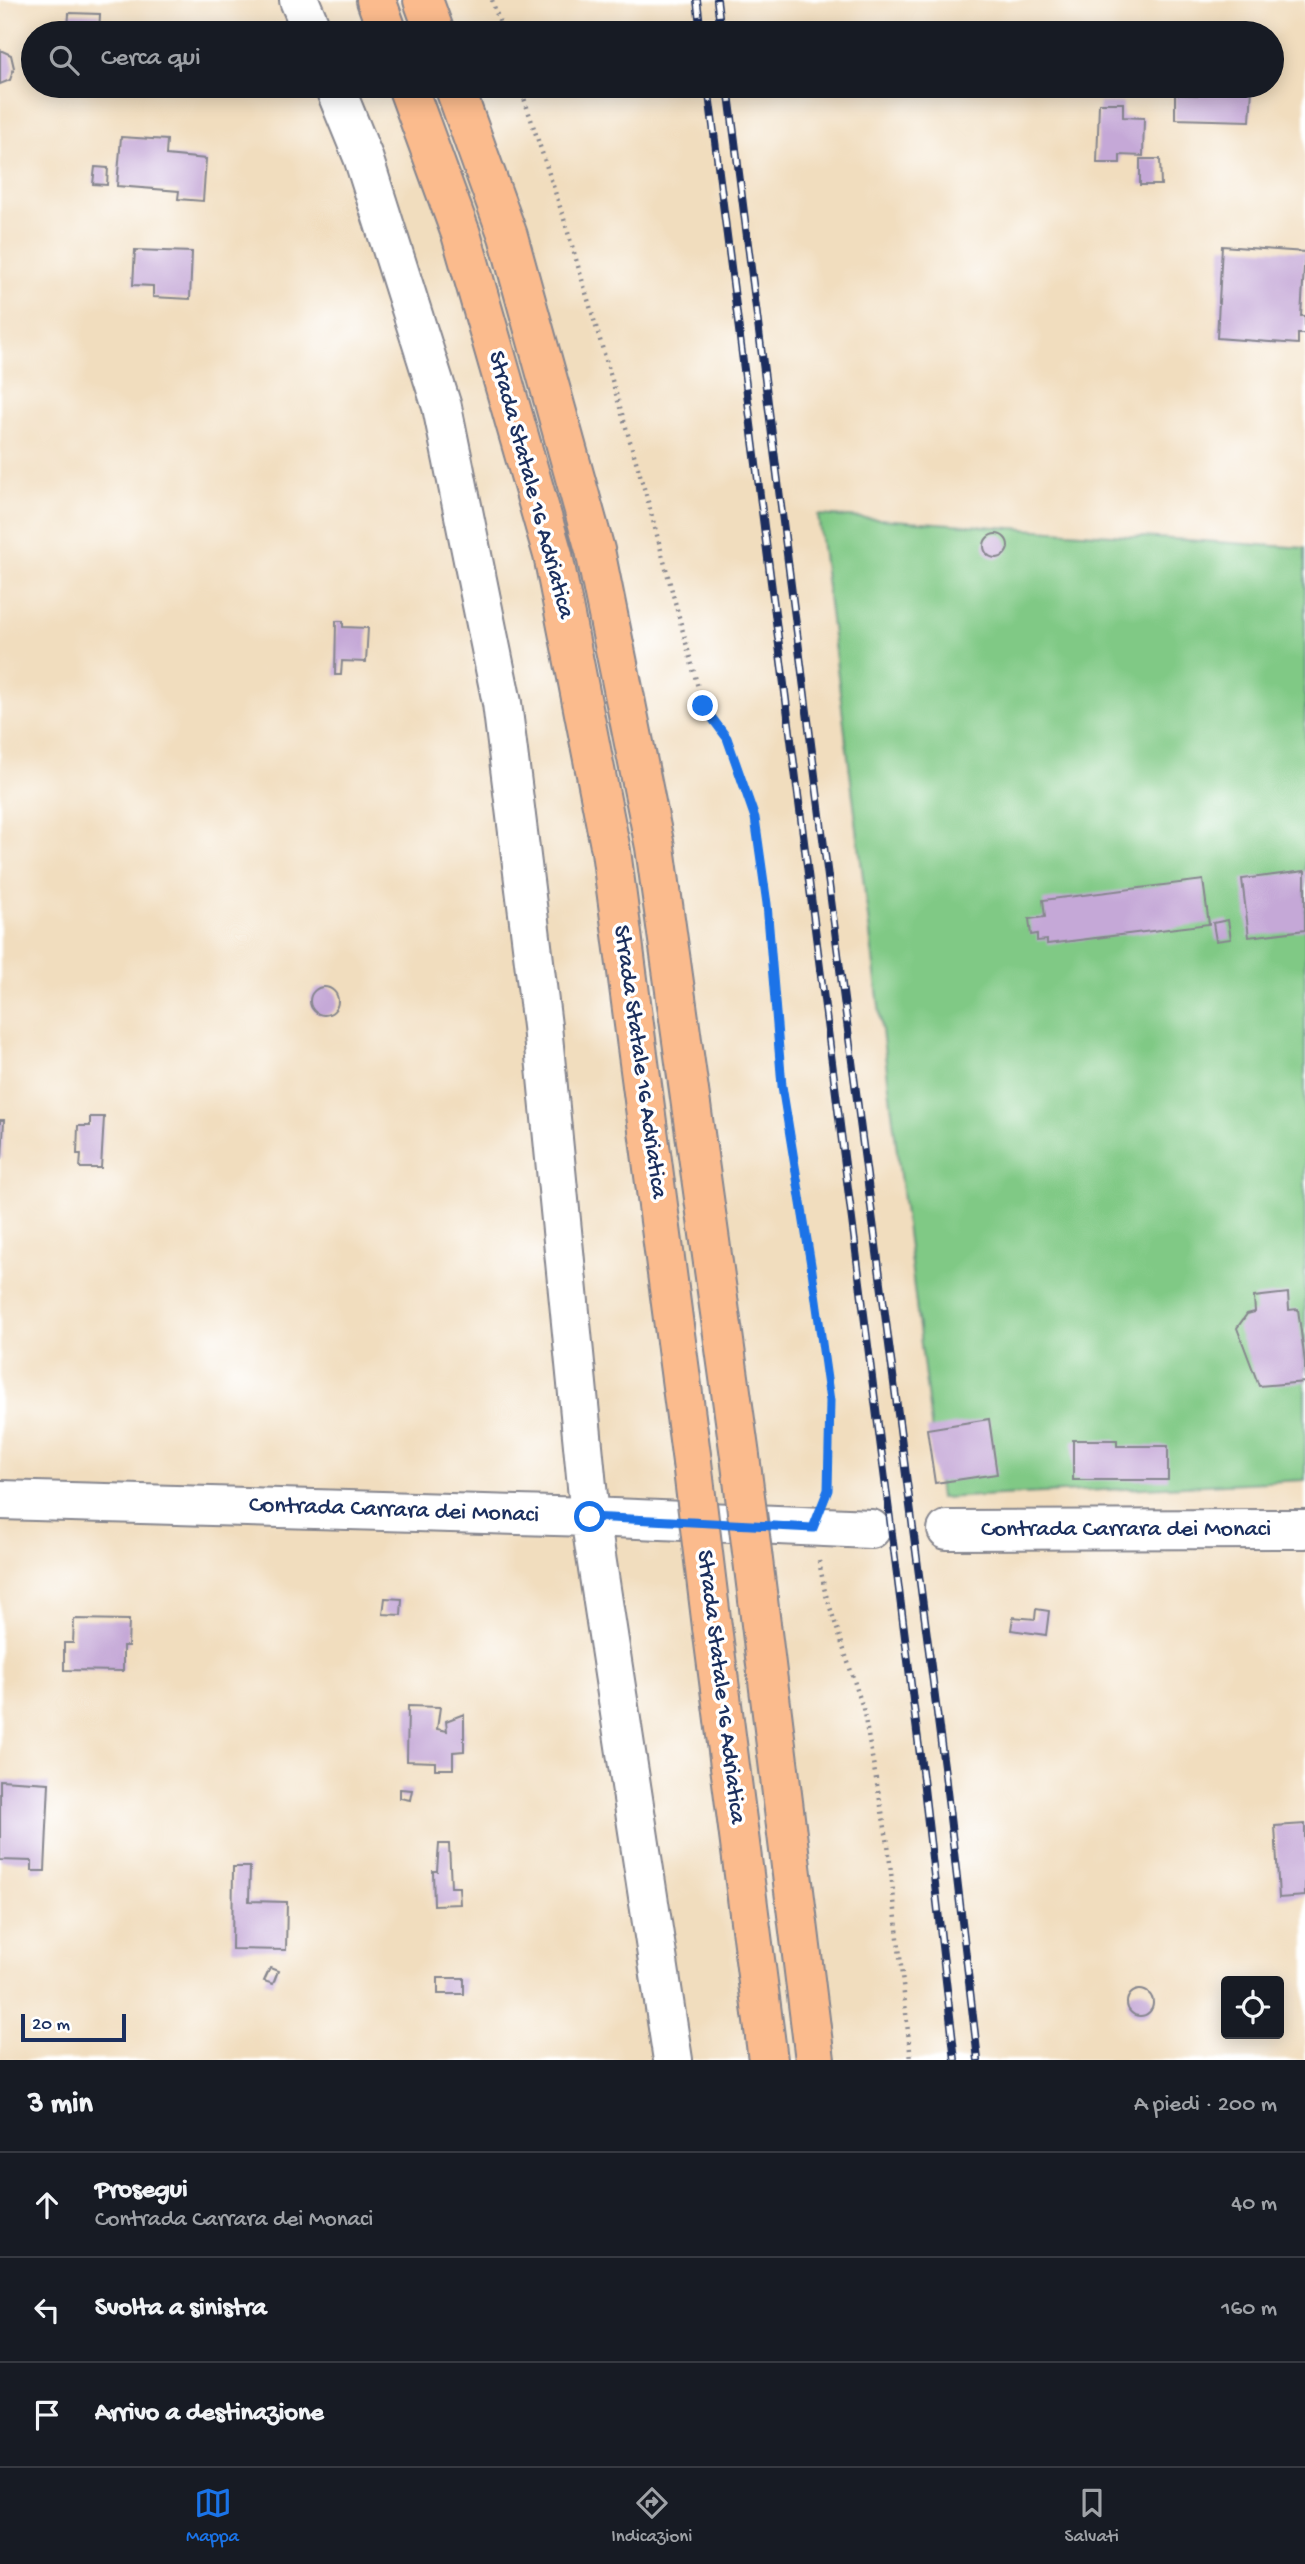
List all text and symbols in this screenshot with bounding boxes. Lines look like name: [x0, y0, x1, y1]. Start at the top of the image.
search box: [21, 21, 1284, 98]
icon: search: [45, 41, 83, 79]
text: Cerca qui: [101, 44, 201, 75]
street label: Strada Statale 16 Adriatica: [480, 348, 580, 623]
route end: [687, 690, 718, 721]
street label: Strada Statale 16 Adriatica: [605, 923, 673, 1201]
street label: Contrada Carrara dei Monaci: [248, 1491, 540, 1531]
route start: [574, 1501, 605, 1532]
street label: Contrada Carrara dei Monaci: [981, 1516, 1271, 1545]
street label: Strada Statale 16 Adriatica: [689, 1548, 751, 1826]
map controls: [1221, 1976, 1284, 2039]
button: locate: [1221, 1976, 1284, 2039]
scale bar: [21, 2011, 126, 2043]
text: 20 m: [32, 2014, 70, 2037]
text: 3 min: [28, 2088, 93, 2123]
text: A piedi · 200 m: [1134, 2092, 1277, 2119]
text: Prosegui: [95, 2176, 188, 2207]
icon: ahead: [28, 2186, 66, 2224]
text: 40 m: [1231, 2191, 1277, 2218]
text: Contrada Carrara dei Monaci: [95, 2207, 373, 2234]
icon: left: [28, 2291, 66, 2329]
text: Svolta a sinistra: [95, 2294, 267, 2325]
text: 160 m: [1221, 2296, 1277, 2323]
icon: arrive: [28, 2396, 66, 2434]
text: Arrivo a destinazione: [95, 2399, 324, 2430]
tab: Mappa: [186, 2484, 239, 2549]
tab: Indicazioni: [611, 2484, 692, 2549]
tab: Salvati: [1065, 2484, 1119, 2549]

